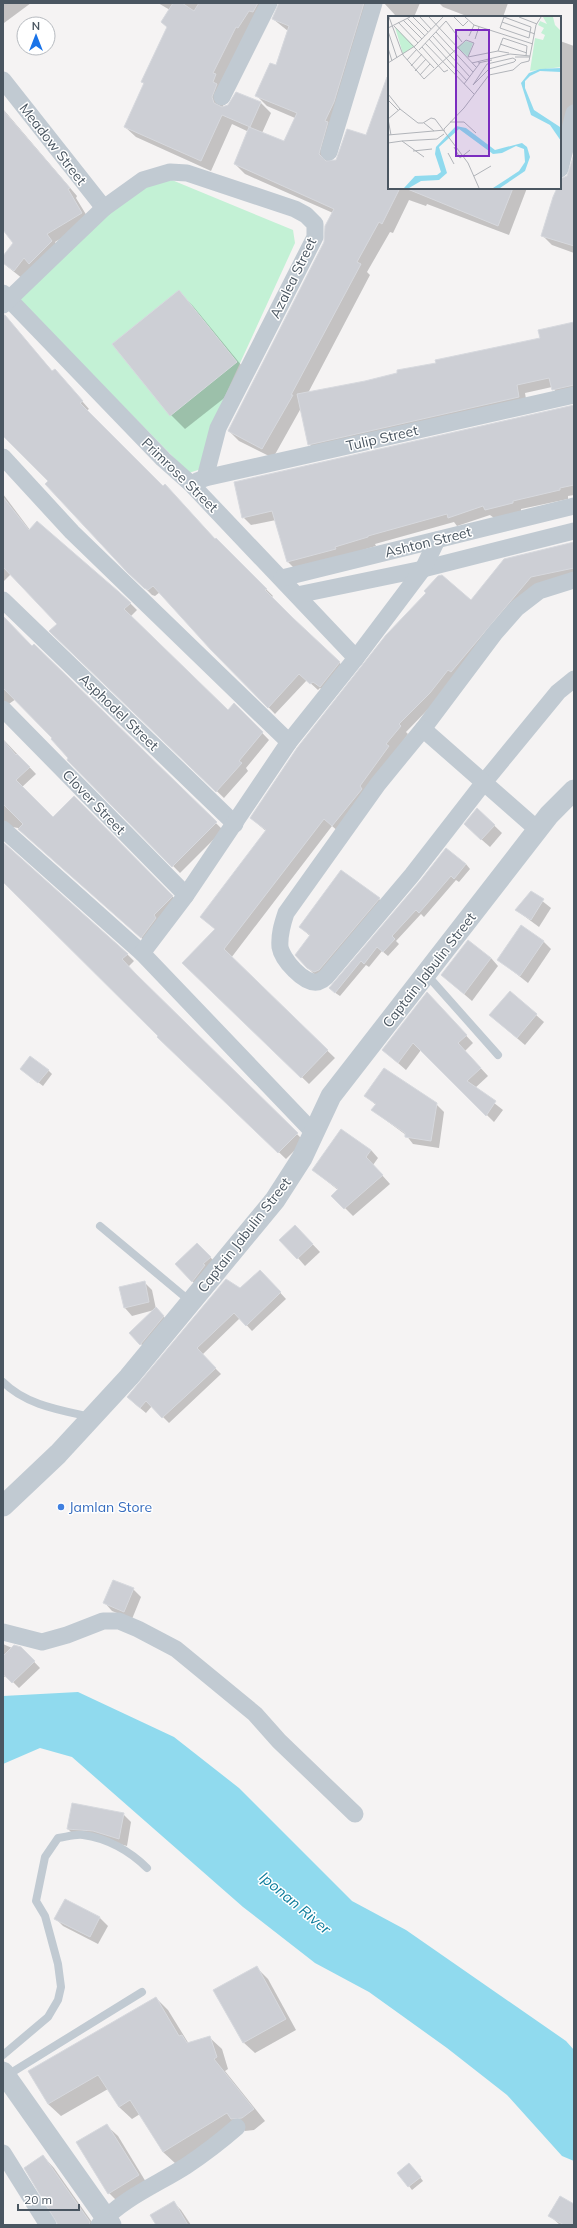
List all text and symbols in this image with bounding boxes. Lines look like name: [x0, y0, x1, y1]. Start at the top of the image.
north arrow: [16, 16, 56, 56]
inset map: [388, 16, 561, 189]
text: N: [32, 19, 40, 33]
street label: Meadow Street: [15, 100, 91, 189]
street label: Azalea Street: [266, 235, 320, 321]
street label: Tulip Street: [344, 421, 420, 455]
street label: Primrose Street: [138, 434, 222, 516]
street label: Ashton Street: [383, 523, 473, 561]
street label: Asphodel Street: [76, 670, 163, 754]
street label: Clover Street: [59, 766, 129, 838]
street label: Captain Jabulin Street: [378, 909, 480, 1031]
street label: Captain Jabulin Street: [193, 1174, 295, 1296]
place label: Jamlan Store: [69, 1498, 152, 1516]
marker: Jamlan Store: [56, 1502, 66, 1512]
water label: Iponan River: [256, 1867, 335, 1938]
scale bar: [18, 2186, 79, 2212]
text: 20 m: [24, 2192, 52, 2207]

